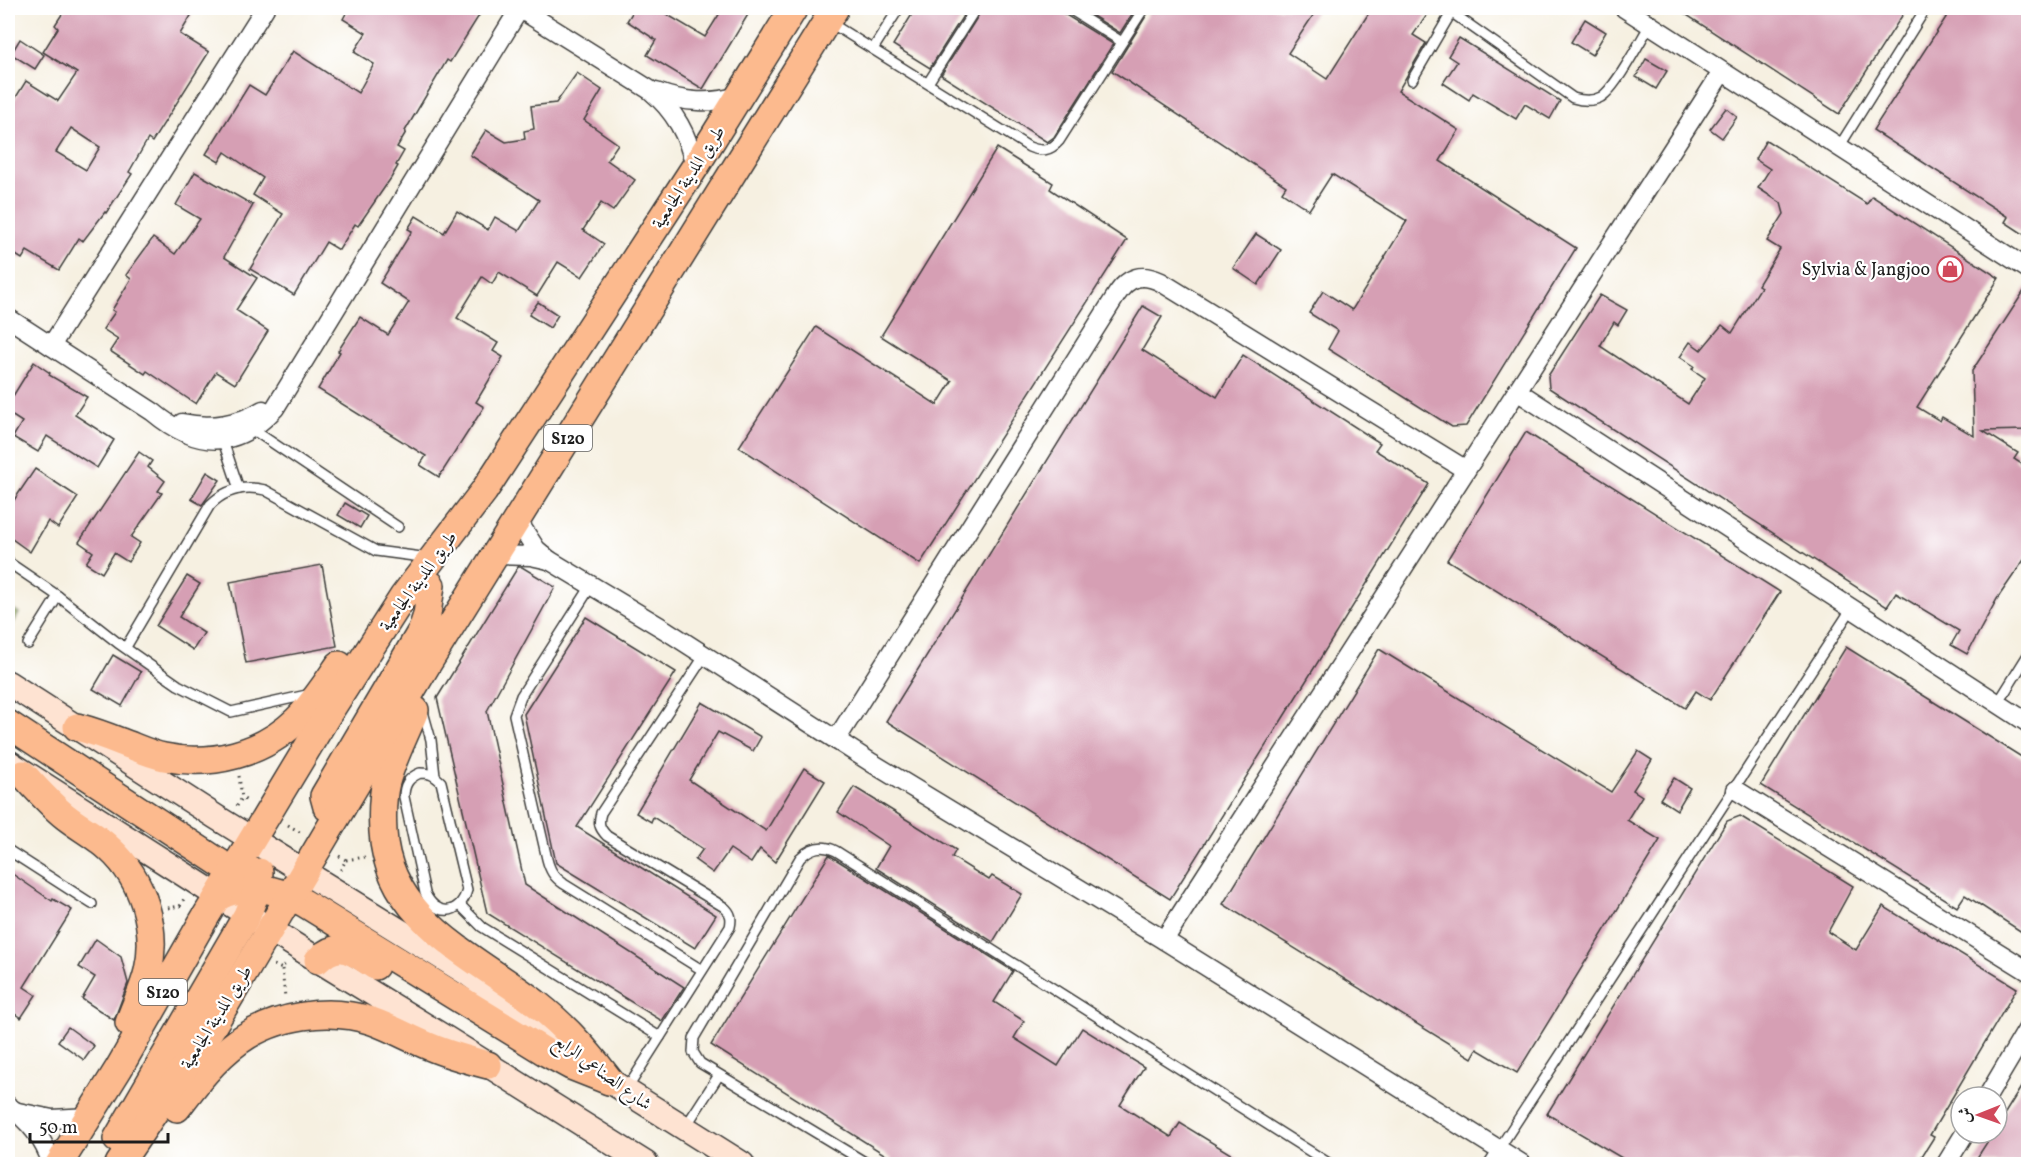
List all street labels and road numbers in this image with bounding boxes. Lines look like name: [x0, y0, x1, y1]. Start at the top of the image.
street label: طريق المدينة الجامعية: [647, 121, 732, 234]
road number: S120: [544, 425, 592, 451]
street label: طريق المدينة الجامعية: [374, 527, 464, 637]
street label: طريق المدينة الجامعية: [175, 961, 259, 1075]
road number: S120: [139, 979, 187, 1005]
street label: شارع الصناعي الرابع: [547, 1029, 656, 1119]

